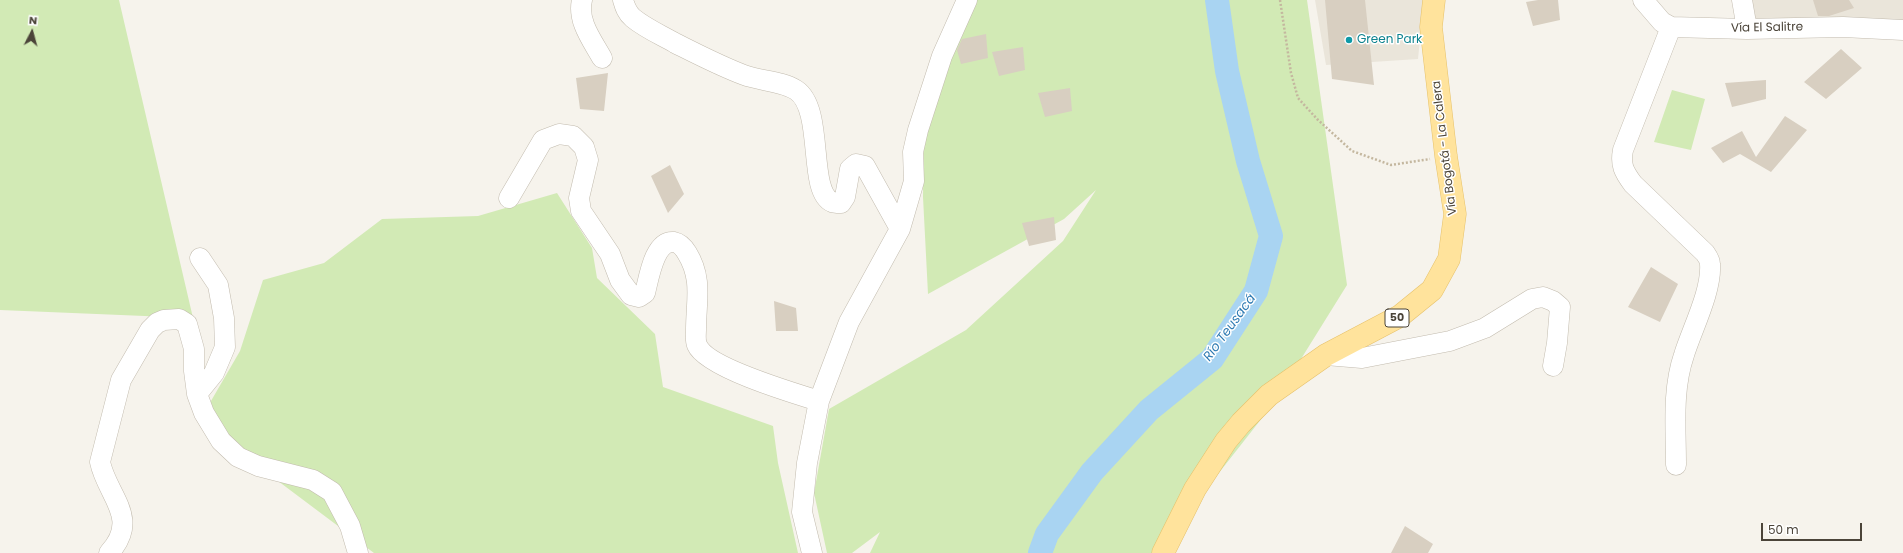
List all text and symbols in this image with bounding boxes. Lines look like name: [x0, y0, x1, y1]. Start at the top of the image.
north arrow: [12, 12, 52, 52]
text: N: [28, 12, 38, 28]
street label: Vía El Salitre: [1731, 20, 1803, 36]
place label: Green Park: [1357, 33, 1422, 47]
marker: Green Park: [1344, 35, 1354, 45]
street label: Vía Bogotá - La Calera: [1430, 80, 1460, 216]
water label: Río Teusacá: [1200, 291, 1260, 365]
road number: 50: [1385, 309, 1409, 327]
scale bar: [1763, 515, 1864, 541]
text: 50 m: [1768, 521, 1799, 538]

